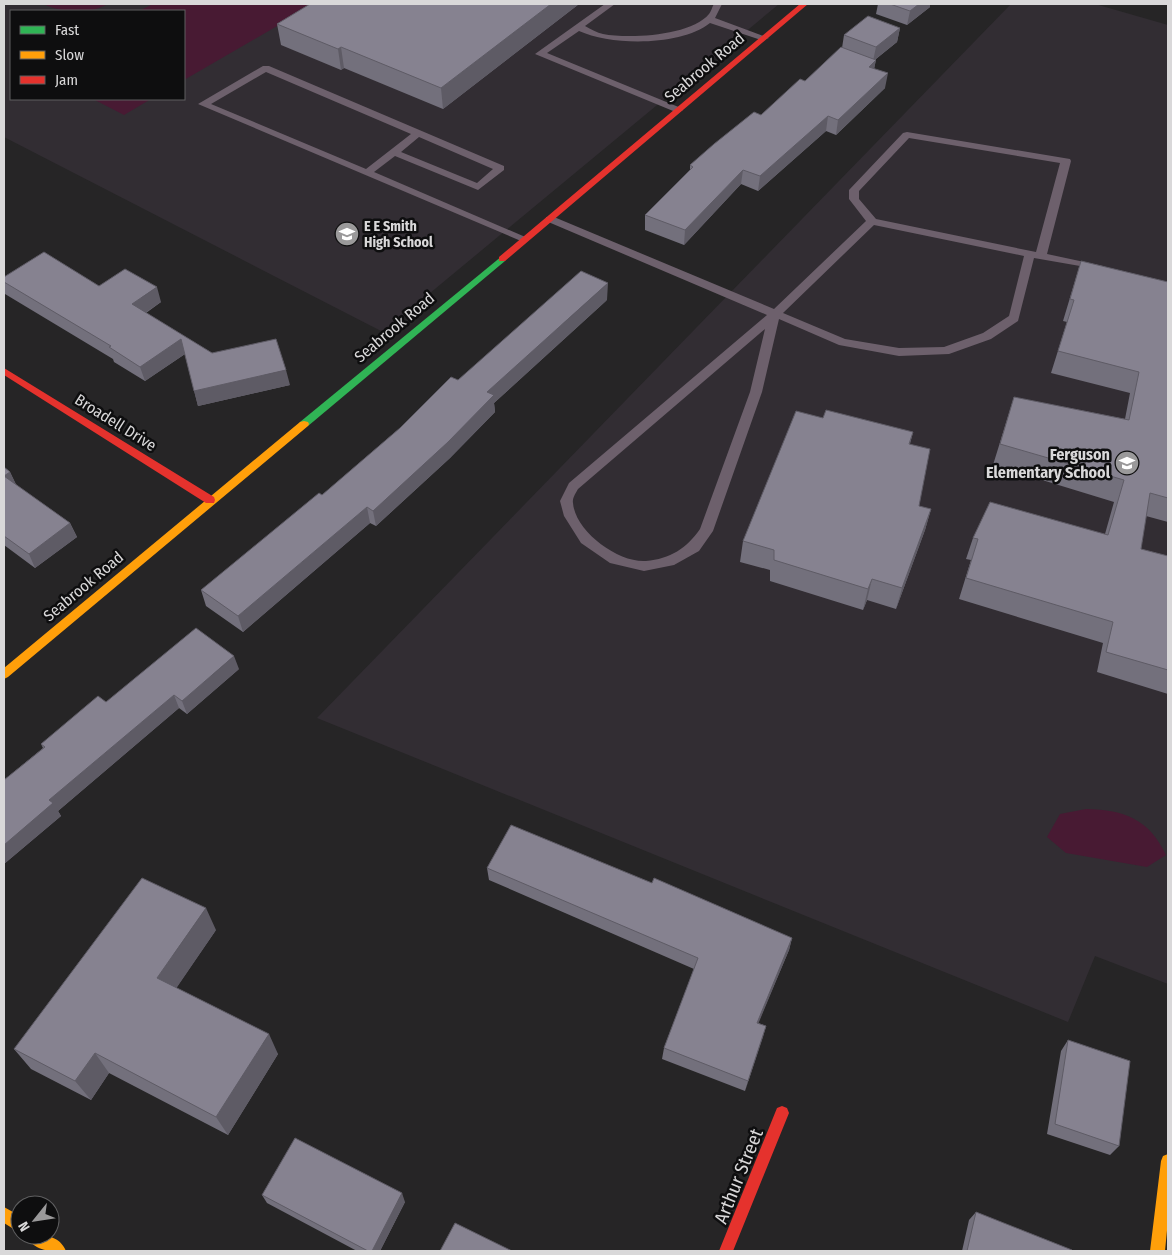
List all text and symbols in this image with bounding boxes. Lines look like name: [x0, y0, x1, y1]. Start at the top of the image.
legend: [10, 10, 185, 100]
text: Fast: [55, 21, 79, 39]
street label: Seabrook Road: [661, 28, 748, 106]
text: Slow: [55, 46, 84, 64]
text: Jam: [55, 71, 78, 89]
place label: E E Smith High School: [364, 218, 433, 251]
school or university icon: E E Smith High School: [334, 221, 360, 247]
street label: Seabrook Road: [351, 288, 438, 366]
street label: Broadell Drive: [71, 390, 160, 455]
place label: Ferguson Elementary School: [986, 445, 1111, 482]
school or university icon: Ferguson Elementary School: [1114, 450, 1140, 476]
street label: Seabrook Road: [40, 547, 127, 625]
street label: Arthur Street: [709, 1125, 768, 1227]
north arrow: [10, 1195, 60, 1245]
text: N: [15, 1218, 34, 1234]

